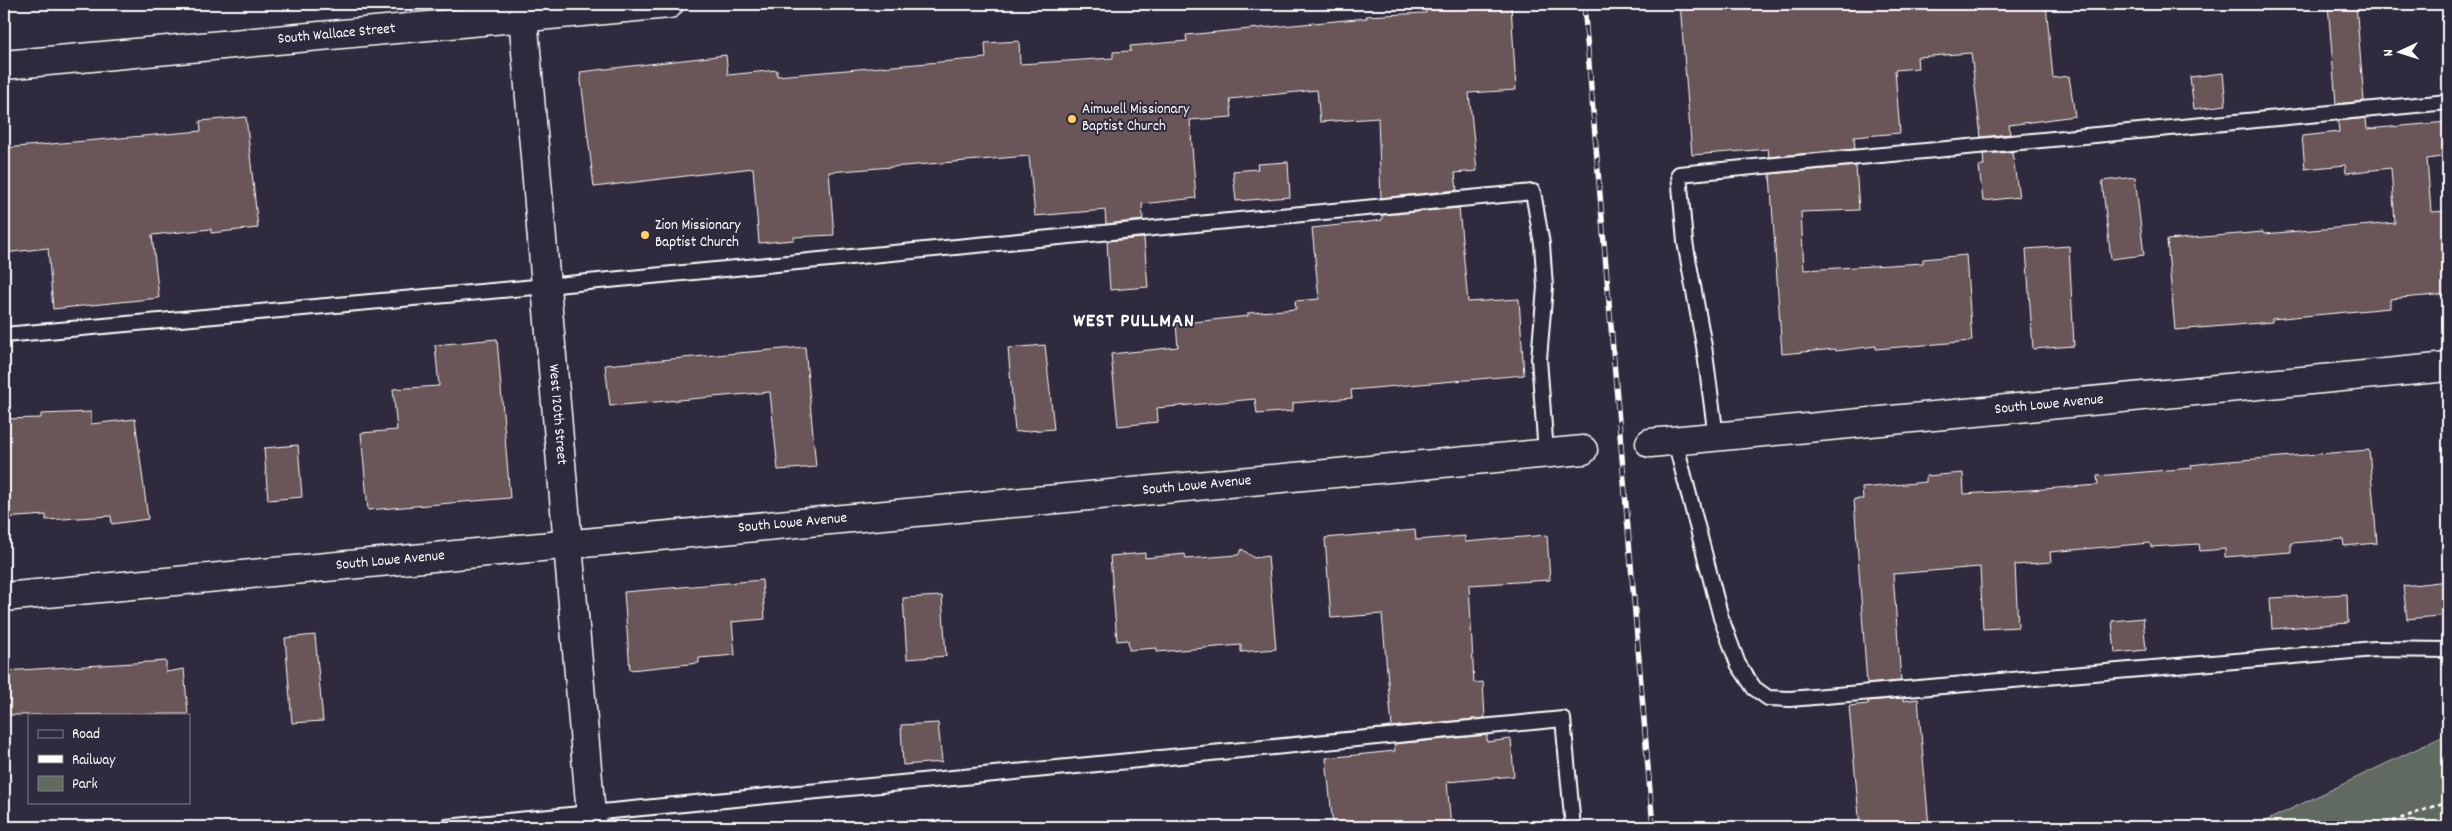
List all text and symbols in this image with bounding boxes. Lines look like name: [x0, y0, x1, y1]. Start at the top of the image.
street label: South Wallace Street: [277, 18, 397, 51]
north arrow: [2374, 28, 2424, 78]
text: N: [2379, 49, 2399, 57]
place label: Aimwell Missionary Baptist Church: [1082, 99, 1190, 138]
marker: Aimwell Missionary Baptist Church: [1066, 113, 1078, 125]
place label: Zion Missionary Baptist Church: [655, 215, 742, 254]
marker: Zion Missionary Baptist Church: [639, 229, 651, 241]
district label: WEST PULLMAN: [1073, 308, 1195, 336]
street label: West 120th Street: [542, 363, 572, 466]
street label: South Lowe Avenue: [1994, 389, 2105, 421]
street label: South Lowe Avenue: [1141, 470, 1253, 502]
street label: South Lowe Avenue: [737, 508, 848, 540]
street label: South Lowe Avenue: [335, 545, 446, 577]
legend: [28, 714, 190, 804]
text: Road: [72, 724, 100, 746]
text: Railway: [72, 750, 116, 772]
text: Park: [72, 774, 98, 796]

